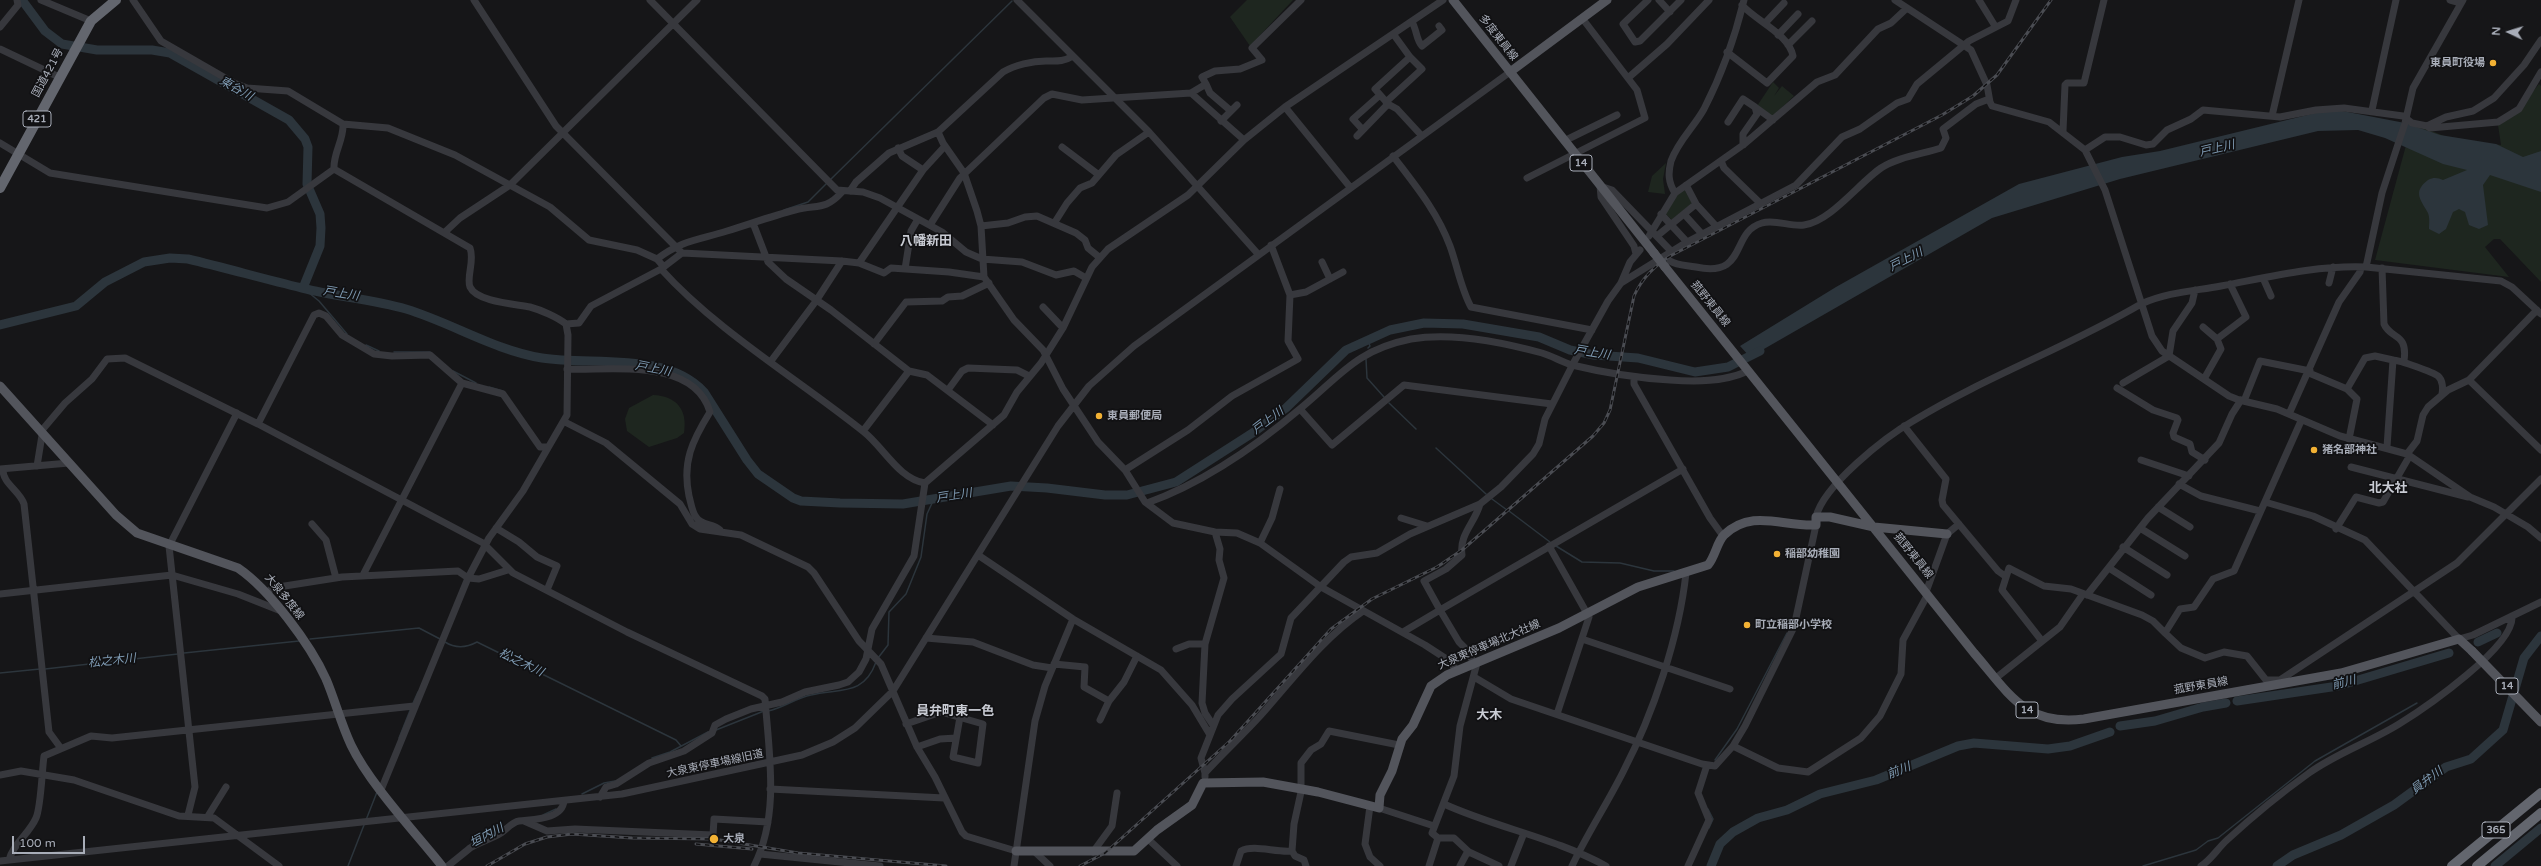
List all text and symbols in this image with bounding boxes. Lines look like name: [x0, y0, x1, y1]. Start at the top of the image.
street label: 多度東員線: [1476, 12, 1520, 64]
north arrow: [2489, 12, 2529, 52]
text: N: [2490, 26, 2503, 36]
street label: 国道421号: [30, 46, 66, 100]
place label: 東員町役場: [2430, 56, 2485, 70]
marker: 東員町役場: [2488, 58, 2498, 68]
water label: 東谷川: [217, 74, 255, 104]
road number: 421: [23, 111, 51, 127]
water label: 戸上川: [2198, 138, 2236, 160]
road number: 14: [1570, 155, 1592, 171]
district label: 八幡新田: [900, 234, 952, 250]
water label: 戸上川: [1887, 245, 1925, 275]
street label: 菰野東員線: [1688, 278, 1732, 330]
water label: 戸上川: [322, 284, 360, 304]
water label: 戸上川: [1573, 343, 1611, 363]
water label: 戸上川: [634, 358, 672, 380]
water label: 戸上川: [1249, 404, 1287, 438]
place label: 東員郵便局: [1107, 409, 1162, 423]
marker: 東員郵便局: [1094, 411, 1104, 421]
place label: 猪名部神社: [2322, 443, 2377, 457]
marker: 猪名部神社: [2309, 445, 2319, 455]
district label: 北大社: [2369, 481, 2407, 497]
water label: 戸上川: [935, 486, 973, 506]
street label: 菰野東員線: [1891, 530, 1935, 582]
place label: 稲部幼稚園: [1785, 547, 1840, 561]
marker: 稲部幼稚園: [1772, 549, 1782, 559]
street label: 大泉多度線: [262, 571, 306, 623]
street label: 大泉東停車場北大社線: [1436, 617, 1542, 673]
place label: 町立稲部小学校: [1755, 618, 1832, 632]
marker: 町立稲部小学校: [1742, 620, 1752, 630]
water label: 松之木川: [496, 646, 546, 680]
water label: 松之木川: [87, 651, 137, 671]
water label: 前川: [2331, 673, 2357, 693]
street label: 菰野東員線: [2173, 675, 2229, 697]
road number: 14: [2496, 678, 2518, 694]
road number: 14: [2016, 702, 2038, 718]
district label: 員弁町東一色: [916, 704, 994, 720]
district label: 大木: [1476, 708, 1502, 724]
street label: 大泉東停車場線旧道: [665, 747, 765, 781]
water label: 前川: [1885, 760, 1913, 782]
water label: 員弁川: [2408, 764, 2446, 798]
water label: 垣内川: [468, 821, 506, 851]
road number: 365: [2482, 822, 2510, 838]
scale bar: [14, 828, 87, 854]
place label: 大泉: [723, 832, 745, 846]
marker: 大泉: [708, 833, 720, 845]
text: 100 m: [19, 836, 56, 850]

